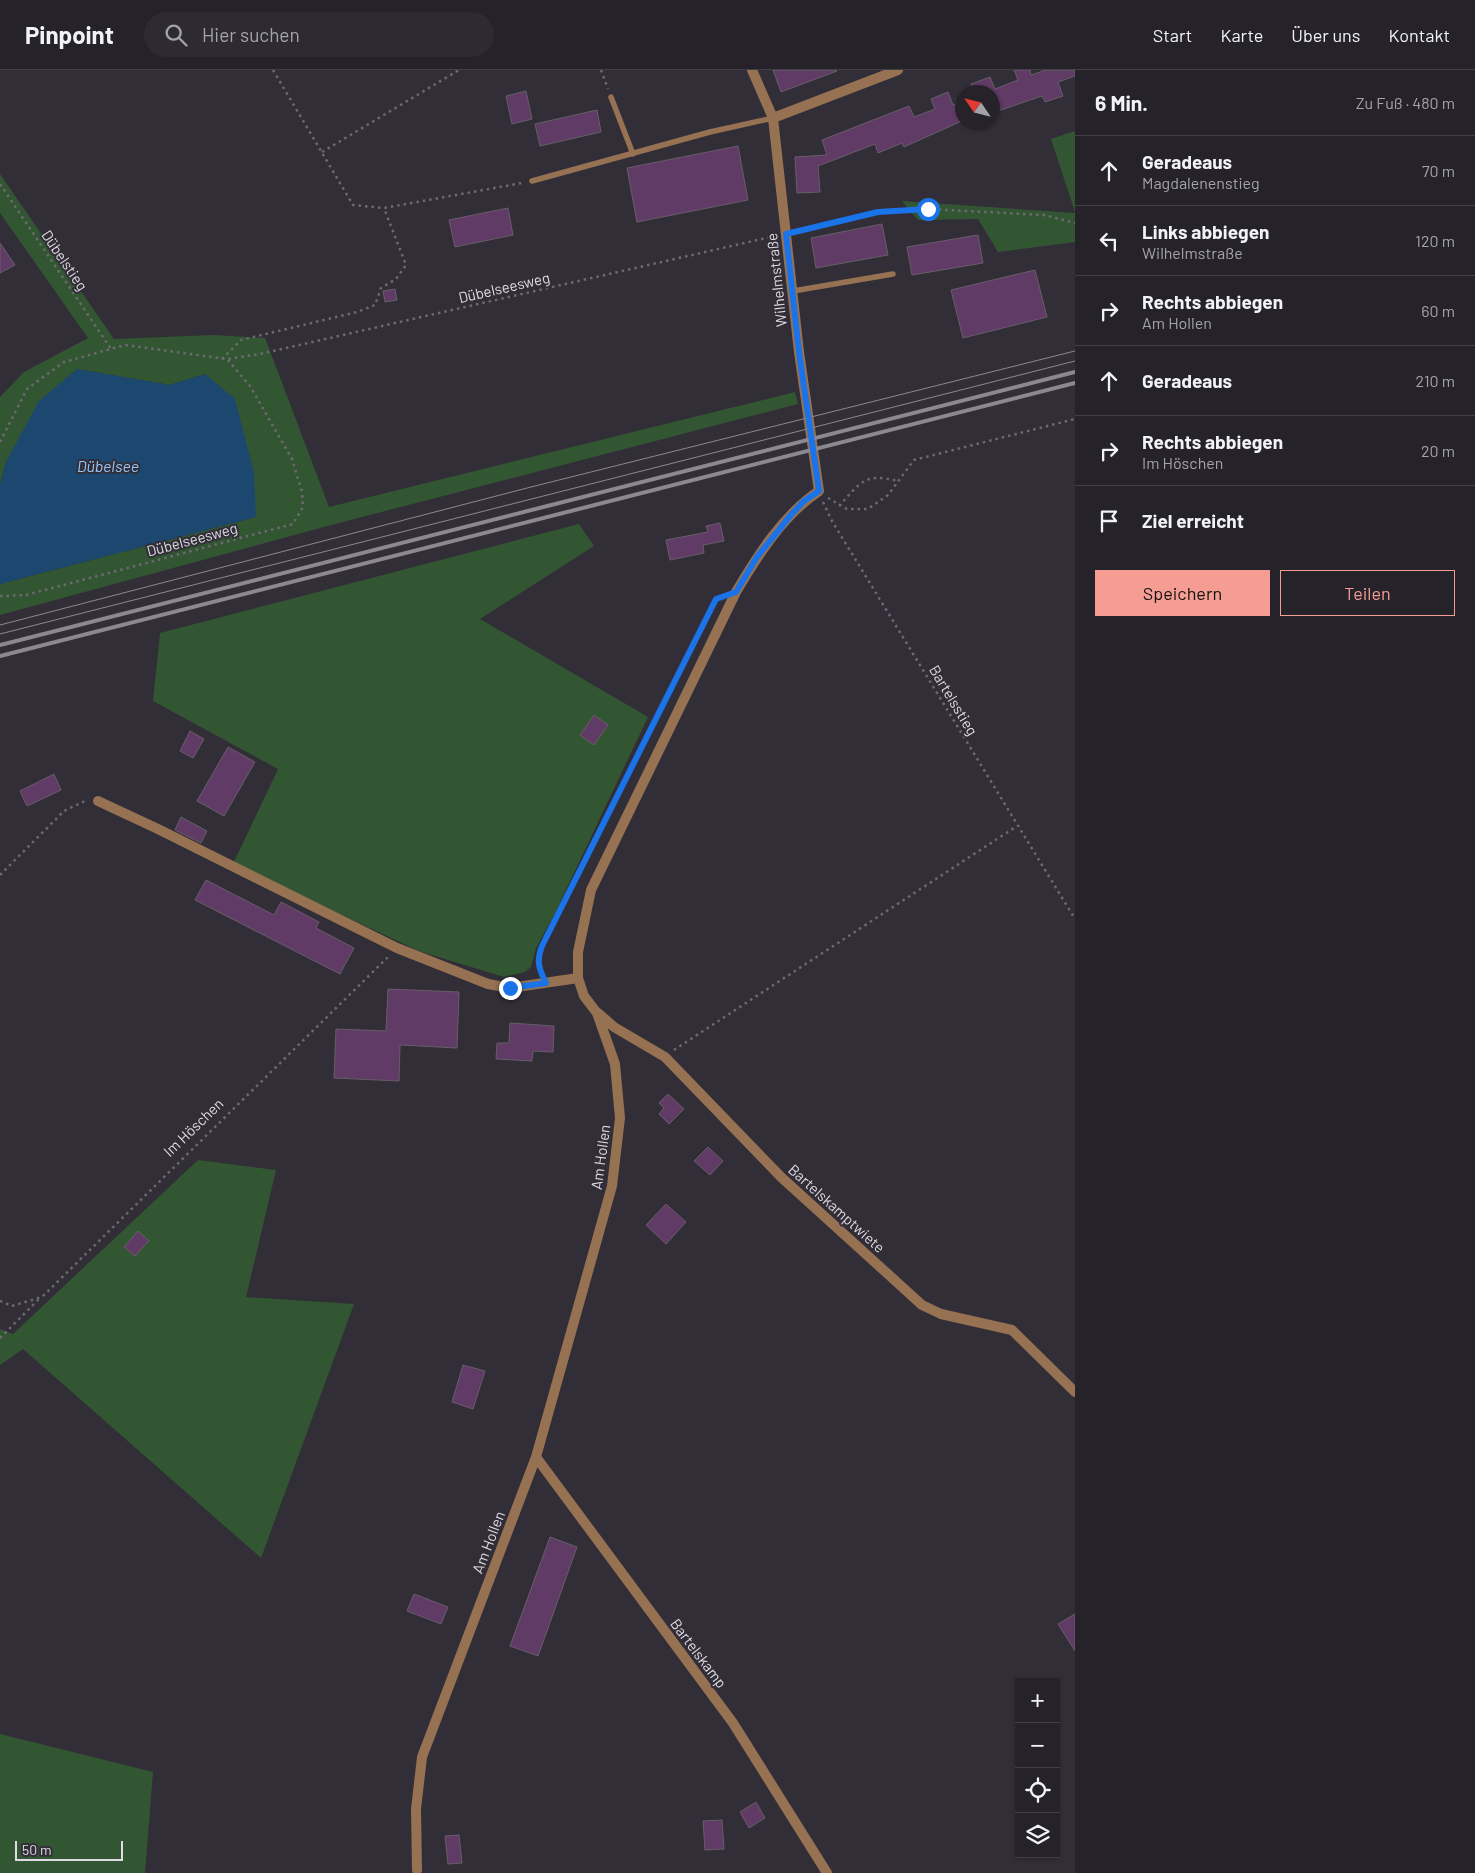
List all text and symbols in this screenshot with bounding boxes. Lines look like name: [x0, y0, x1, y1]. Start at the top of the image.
search box: [144, 12, 494, 57]
text: Pinpoint: [25, 20, 114, 49]
icon: search: [162, 21, 190, 49]
text: Hier suchen: [202, 23, 300, 46]
text: Start: [1153, 24, 1192, 46]
text: Karte: [1220, 24, 1263, 46]
text: Über uns: [1291, 24, 1360, 46]
text: Kontakt: [1388, 24, 1450, 46]
north arrow: [955, 85, 1000, 130]
text: 6 Min.: [1095, 90, 1148, 115]
text: Zu Fuß · 480 m: [1356, 93, 1455, 112]
text: Geradeaus: [1142, 150, 1232, 173]
icon: ahead: [1095, 157, 1123, 185]
text: 70 m: [1422, 161, 1455, 180]
text: Magdalenenstieg: [1142, 173, 1260, 192]
route start: [917, 198, 940, 221]
text: Links abbiegen: [1142, 220, 1269, 243]
street label: Dübelstieg: [38, 226, 92, 294]
icon: left: [1095, 227, 1123, 255]
text: 120 m: [1415, 231, 1455, 250]
street label: Wilhelmstraße: [762, 232, 790, 328]
text: Wilhelmstraße: [1142, 243, 1243, 262]
street label: Dübelseesweg: [457, 268, 551, 306]
text: Rechts abbiegen: [1142, 290, 1283, 313]
icon: right: [1095, 297, 1123, 325]
text: 60 m: [1421, 301, 1455, 320]
text: Am Hollen: [1142, 313, 1212, 332]
icon: ahead: [1095, 367, 1123, 395]
text: Geradeaus: [1142, 369, 1232, 392]
text: 210 m: [1416, 371, 1455, 390]
text: Rechts abbiegen: [1142, 430, 1283, 453]
icon: right: [1095, 437, 1123, 465]
text: 20 m: [1421, 441, 1455, 460]
text: Im Höschen: [1142, 453, 1223, 472]
water label: Dübelsee: [77, 456, 139, 475]
icon: arrive: [1095, 507, 1123, 535]
text: Ziel erreicht: [1142, 509, 1244, 532]
street label: Dübelseesweg: [145, 518, 239, 560]
button: Speichern: [1095, 570, 1270, 616]
button: Teilen: [1280, 570, 1455, 616]
street label: Bartelsstieg: [926, 662, 982, 738]
route end: [499, 977, 522, 1000]
street label: Im Höschen: [159, 1094, 227, 1160]
street label: Am Hollen: [587, 1123, 613, 1191]
street label: Bartelskamptwiete: [785, 1160, 889, 1256]
street label: Am Hollen: [468, 1508, 508, 1576]
street label: Bartelskamp: [667, 1615, 731, 1691]
map controls: [1015, 1678, 1060, 1858]
button: +: [1015, 1678, 1060, 1723]
button: −: [1015, 1723, 1060, 1768]
button: locate: [1015, 1768, 1060, 1813]
button: layers: [1015, 1813, 1060, 1858]
scale bar: [15, 1838, 122, 1861]
text: 50 m: [22, 1841, 51, 1858]

